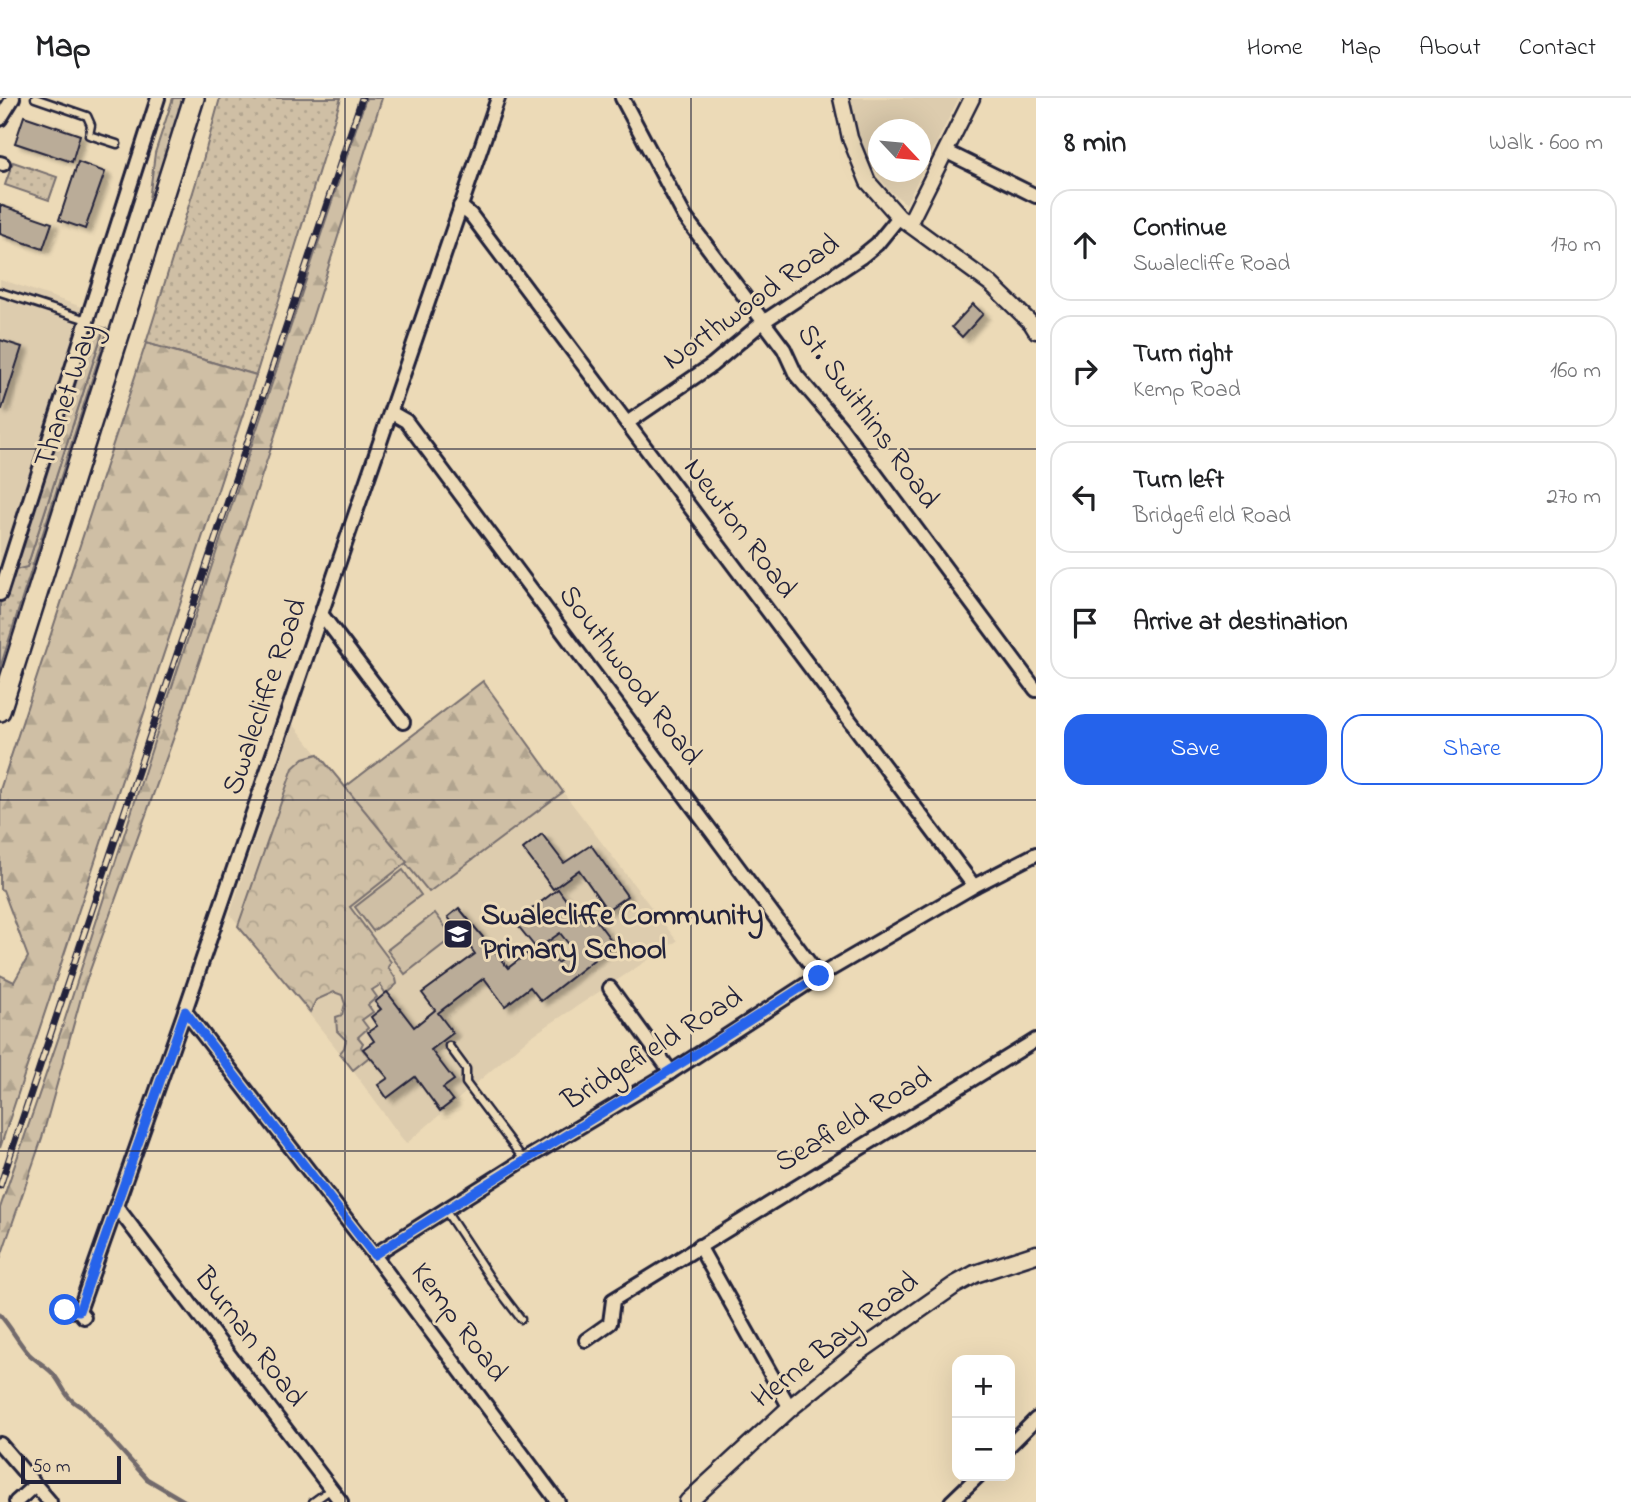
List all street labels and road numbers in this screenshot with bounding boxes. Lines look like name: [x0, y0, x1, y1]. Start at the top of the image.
street label: Northwood Road: [654, 223, 850, 382]
street label: St. Swithins Road: [785, 315, 949, 519]
street label: Thanet Way: [24, 318, 112, 474]
street label: Newton Road: [671, 449, 807, 609]
street label: Southwood Road: [546, 576, 712, 776]
street label: Swalecliffe Road: [212, 593, 320, 801]
street label: Bridgefield Road: [553, 977, 752, 1124]
street label: Seafield Road: [767, 1057, 941, 1185]
street label: Kemp Road: [398, 1254, 518, 1392]
street label: Burnan Road: [181, 1258, 316, 1417]
street label: Herne Bay Road: [743, 1261, 929, 1420]

